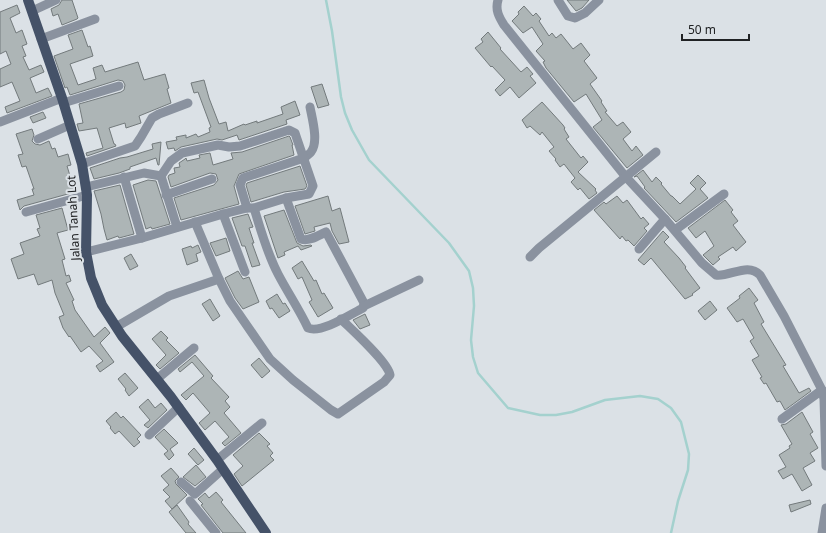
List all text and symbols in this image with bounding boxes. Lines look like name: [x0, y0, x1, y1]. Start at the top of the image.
scale bar: [682, 16, 749, 42]
text: 50 m: [688, 21, 716, 38]
street label: Jalan Tanah Lot: [62, 174, 84, 262]

